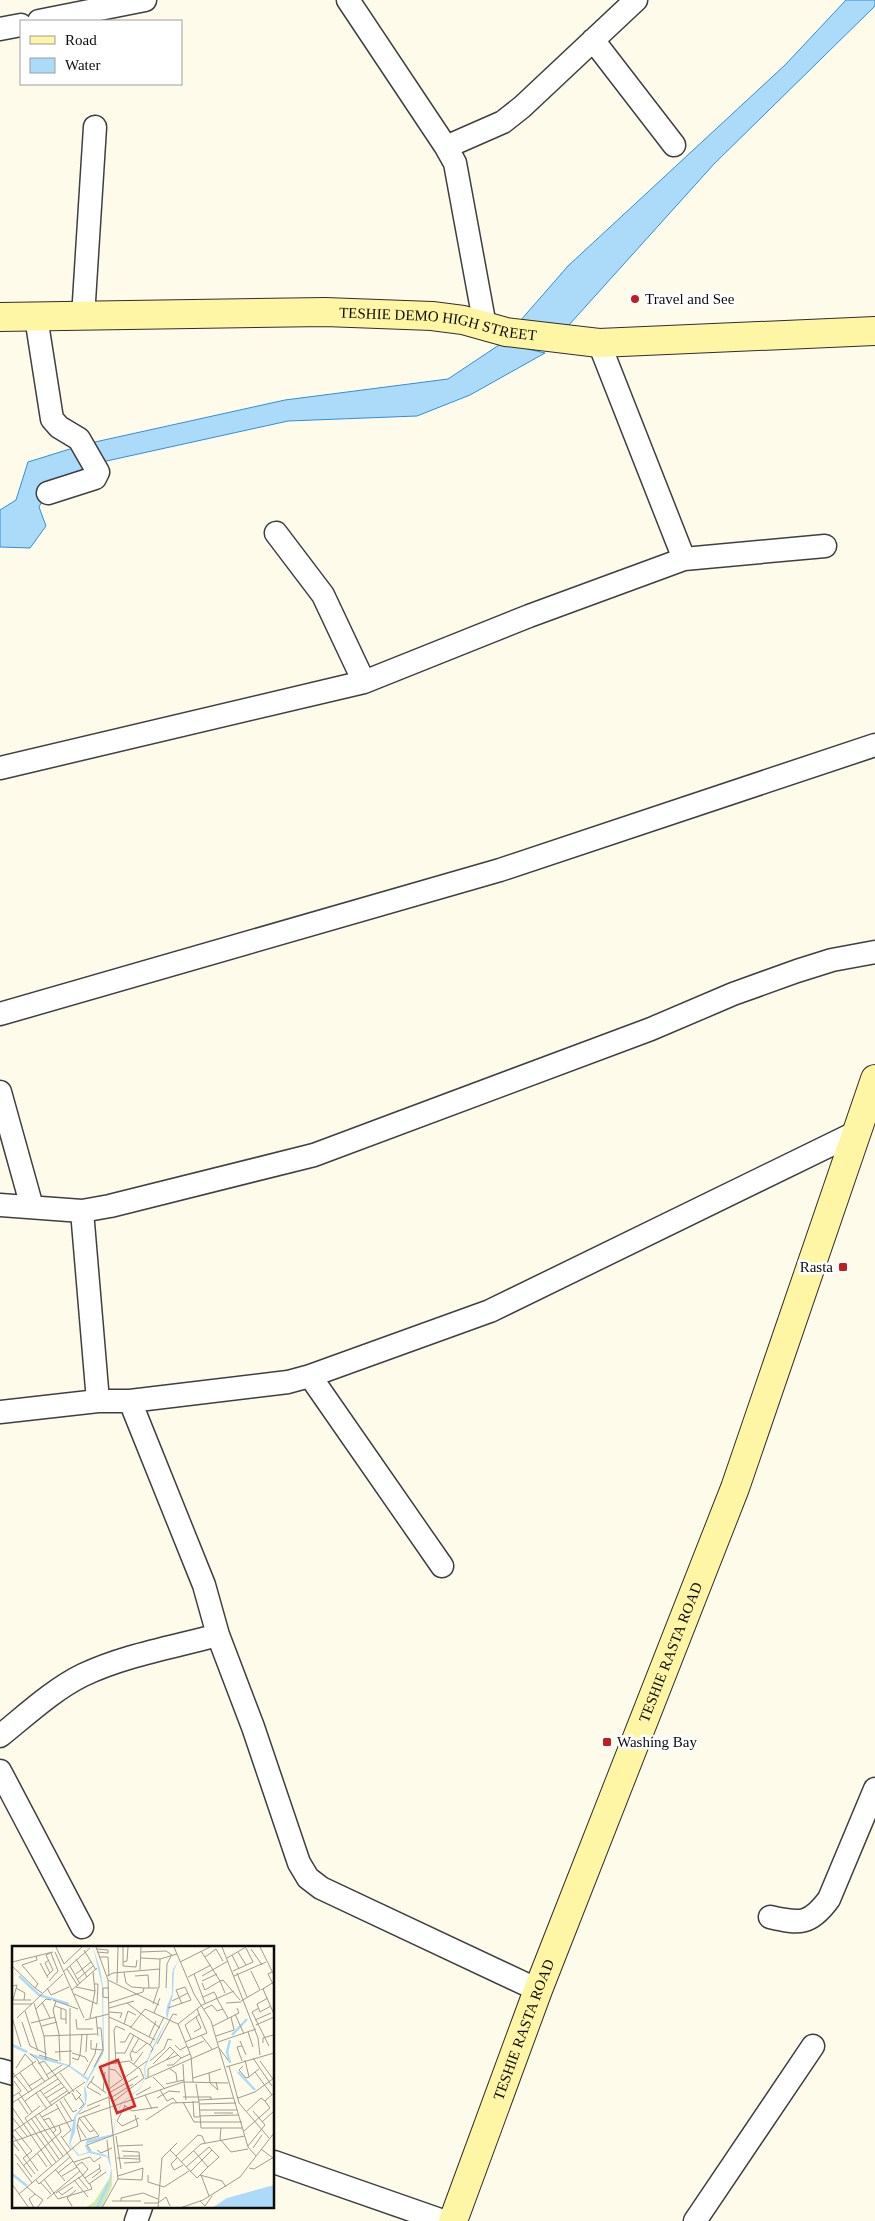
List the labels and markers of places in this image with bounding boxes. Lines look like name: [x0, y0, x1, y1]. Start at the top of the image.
place label: Travel and See: [645, 291, 735, 307]
marker: Travel and See: [629, 293, 641, 305]
place label: Rasta: [800, 1259, 833, 1275]
marker: Rasta: [837, 1261, 849, 1273]
place label: Washing Bay: [617, 1734, 698, 1750]
marker: Washing Bay: [601, 1736, 613, 1748]

